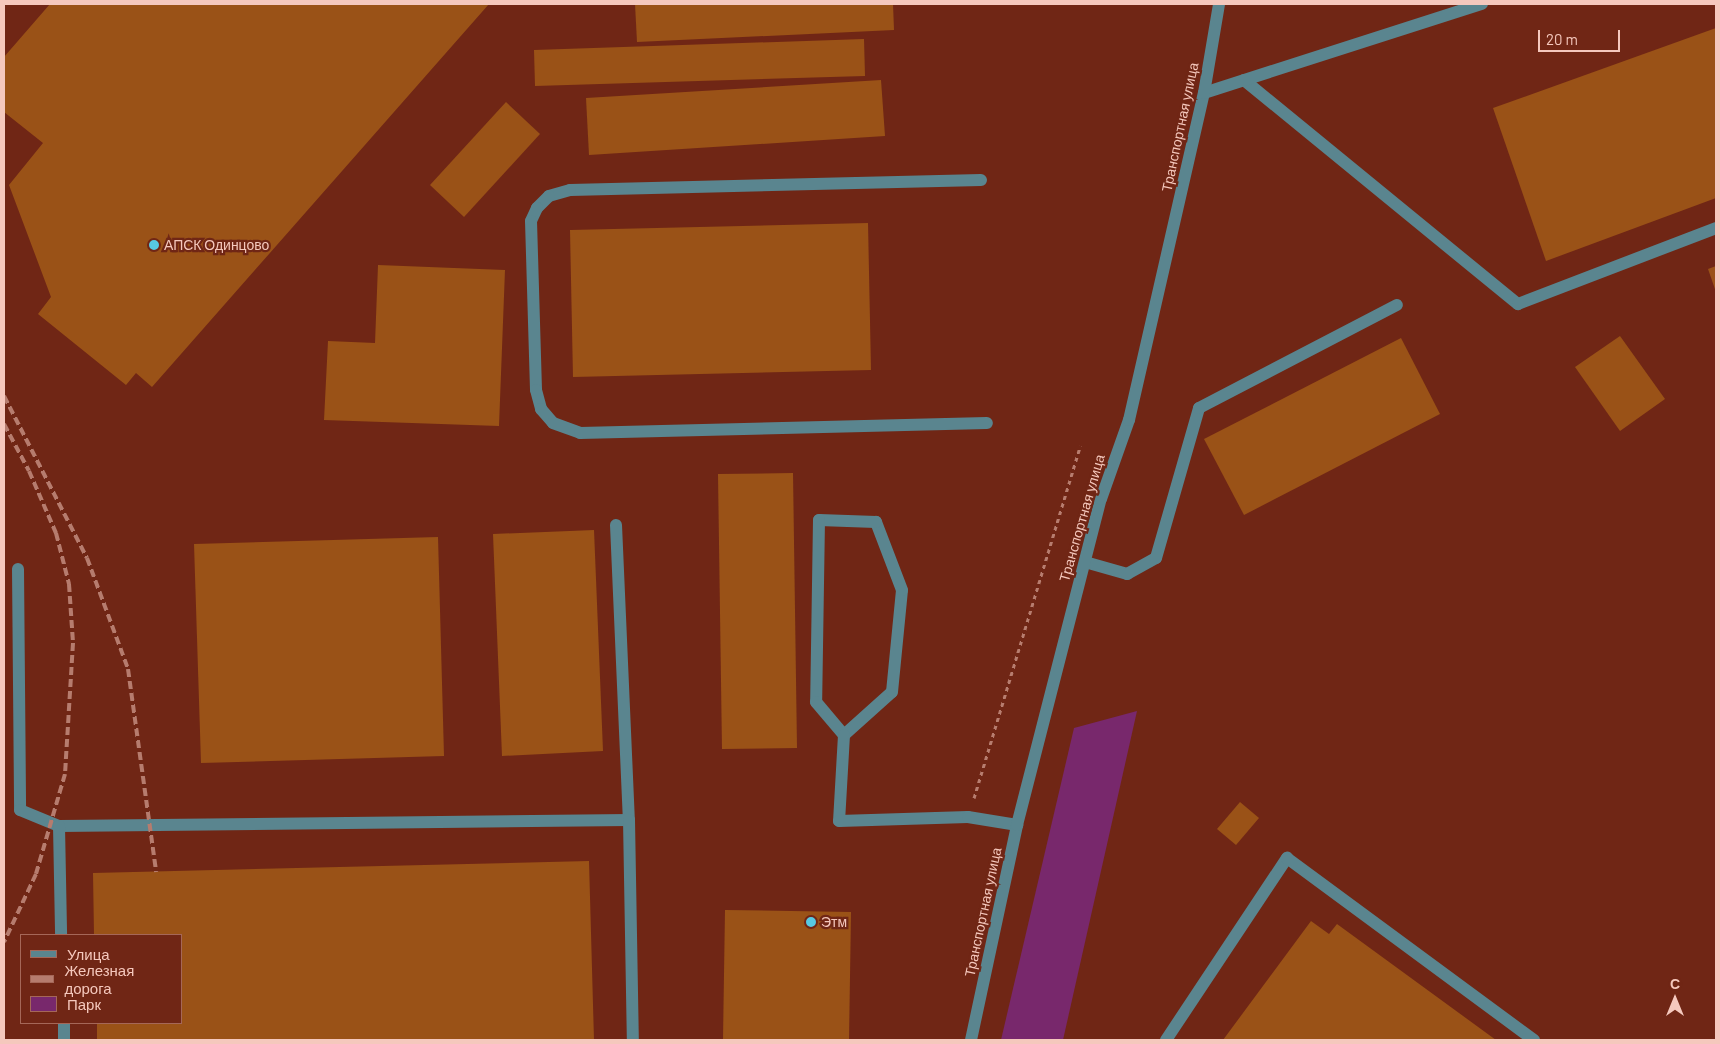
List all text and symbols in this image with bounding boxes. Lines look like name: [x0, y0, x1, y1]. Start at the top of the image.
scale bar: [1540, 20, 1622, 52]
text: 20 m: [1546, 30, 1578, 48]
street label: Транспортная улица: [1158, 61, 1202, 193]
place label: АПСК Одинцово: [164, 237, 269, 253]
marker: АПСК Одинцово: [148, 239, 160, 251]
street label: Транспортная улица: [1056, 452, 1108, 584]
street label: Транспортная улица: [961, 846, 1005, 978]
place label: Этм: [821, 914, 847, 930]
marker: Этм: [805, 916, 817, 928]
legend: [20, 934, 182, 1024]
text: Улица: [67, 945, 110, 963]
text: Железная дорога: [64, 961, 134, 997]
north arrow: [1650, 974, 1700, 1024]
text: С: [1670, 975, 1680, 992]
text: Парк: [67, 995, 101, 1013]

